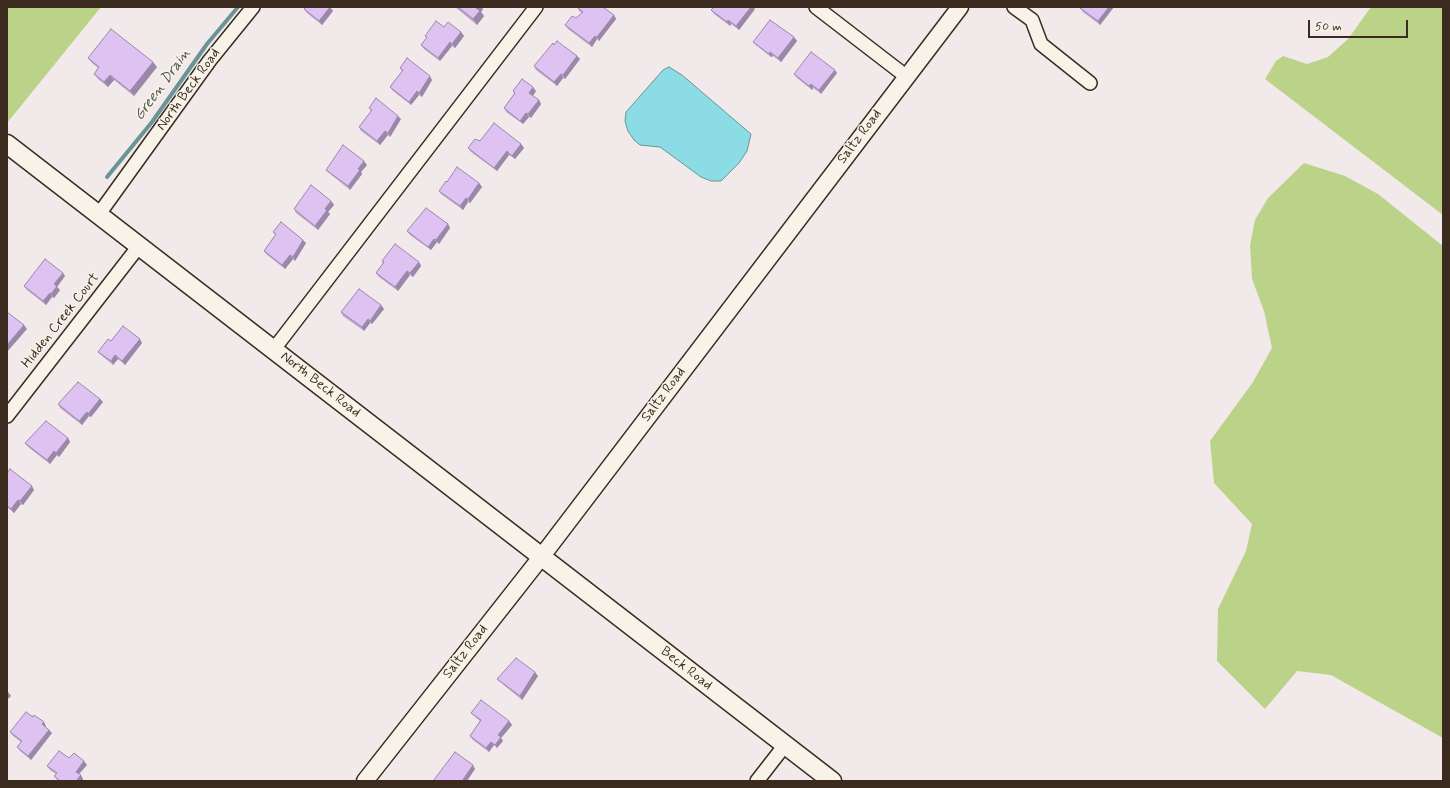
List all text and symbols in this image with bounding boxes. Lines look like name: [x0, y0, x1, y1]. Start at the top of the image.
scale bar: [1310, 12, 1410, 38]
text: 50 m: [1315, 19, 1342, 35]
water label: Green Drain: [131, 45, 195, 125]
street label: North Beck Road: [154, 46, 224, 134]
street label: Saltz Road: [834, 107, 886, 167]
street label: Hidden Creek Court: [19, 270, 103, 372]
street label: North Beck Road: [277, 348, 363, 422]
street label: Saltz Road: [638, 365, 690, 425]
street label: Saltz Road: [440, 622, 492, 682]
street label: Beck Road: [657, 644, 715, 694]

